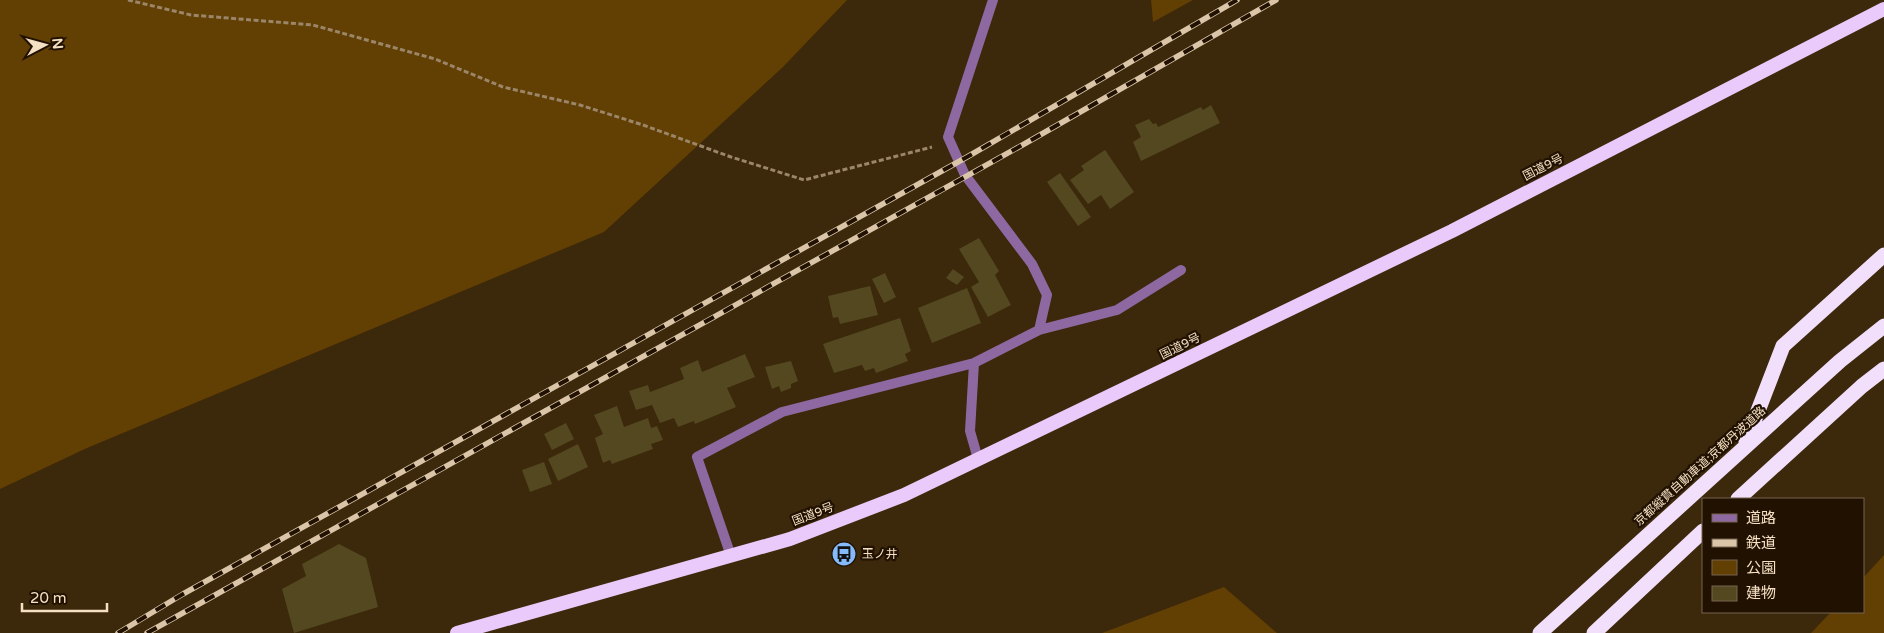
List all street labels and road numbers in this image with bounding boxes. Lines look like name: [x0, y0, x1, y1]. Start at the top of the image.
street label: 国道9号: [1520, 151, 1566, 183]
street label: 国道9号: [1157, 330, 1203, 362]
street label: 京都縦貫自動車道;京都丹波道路: [1632, 403, 1768, 529]
street label: 国道9号: [790, 500, 836, 528]

